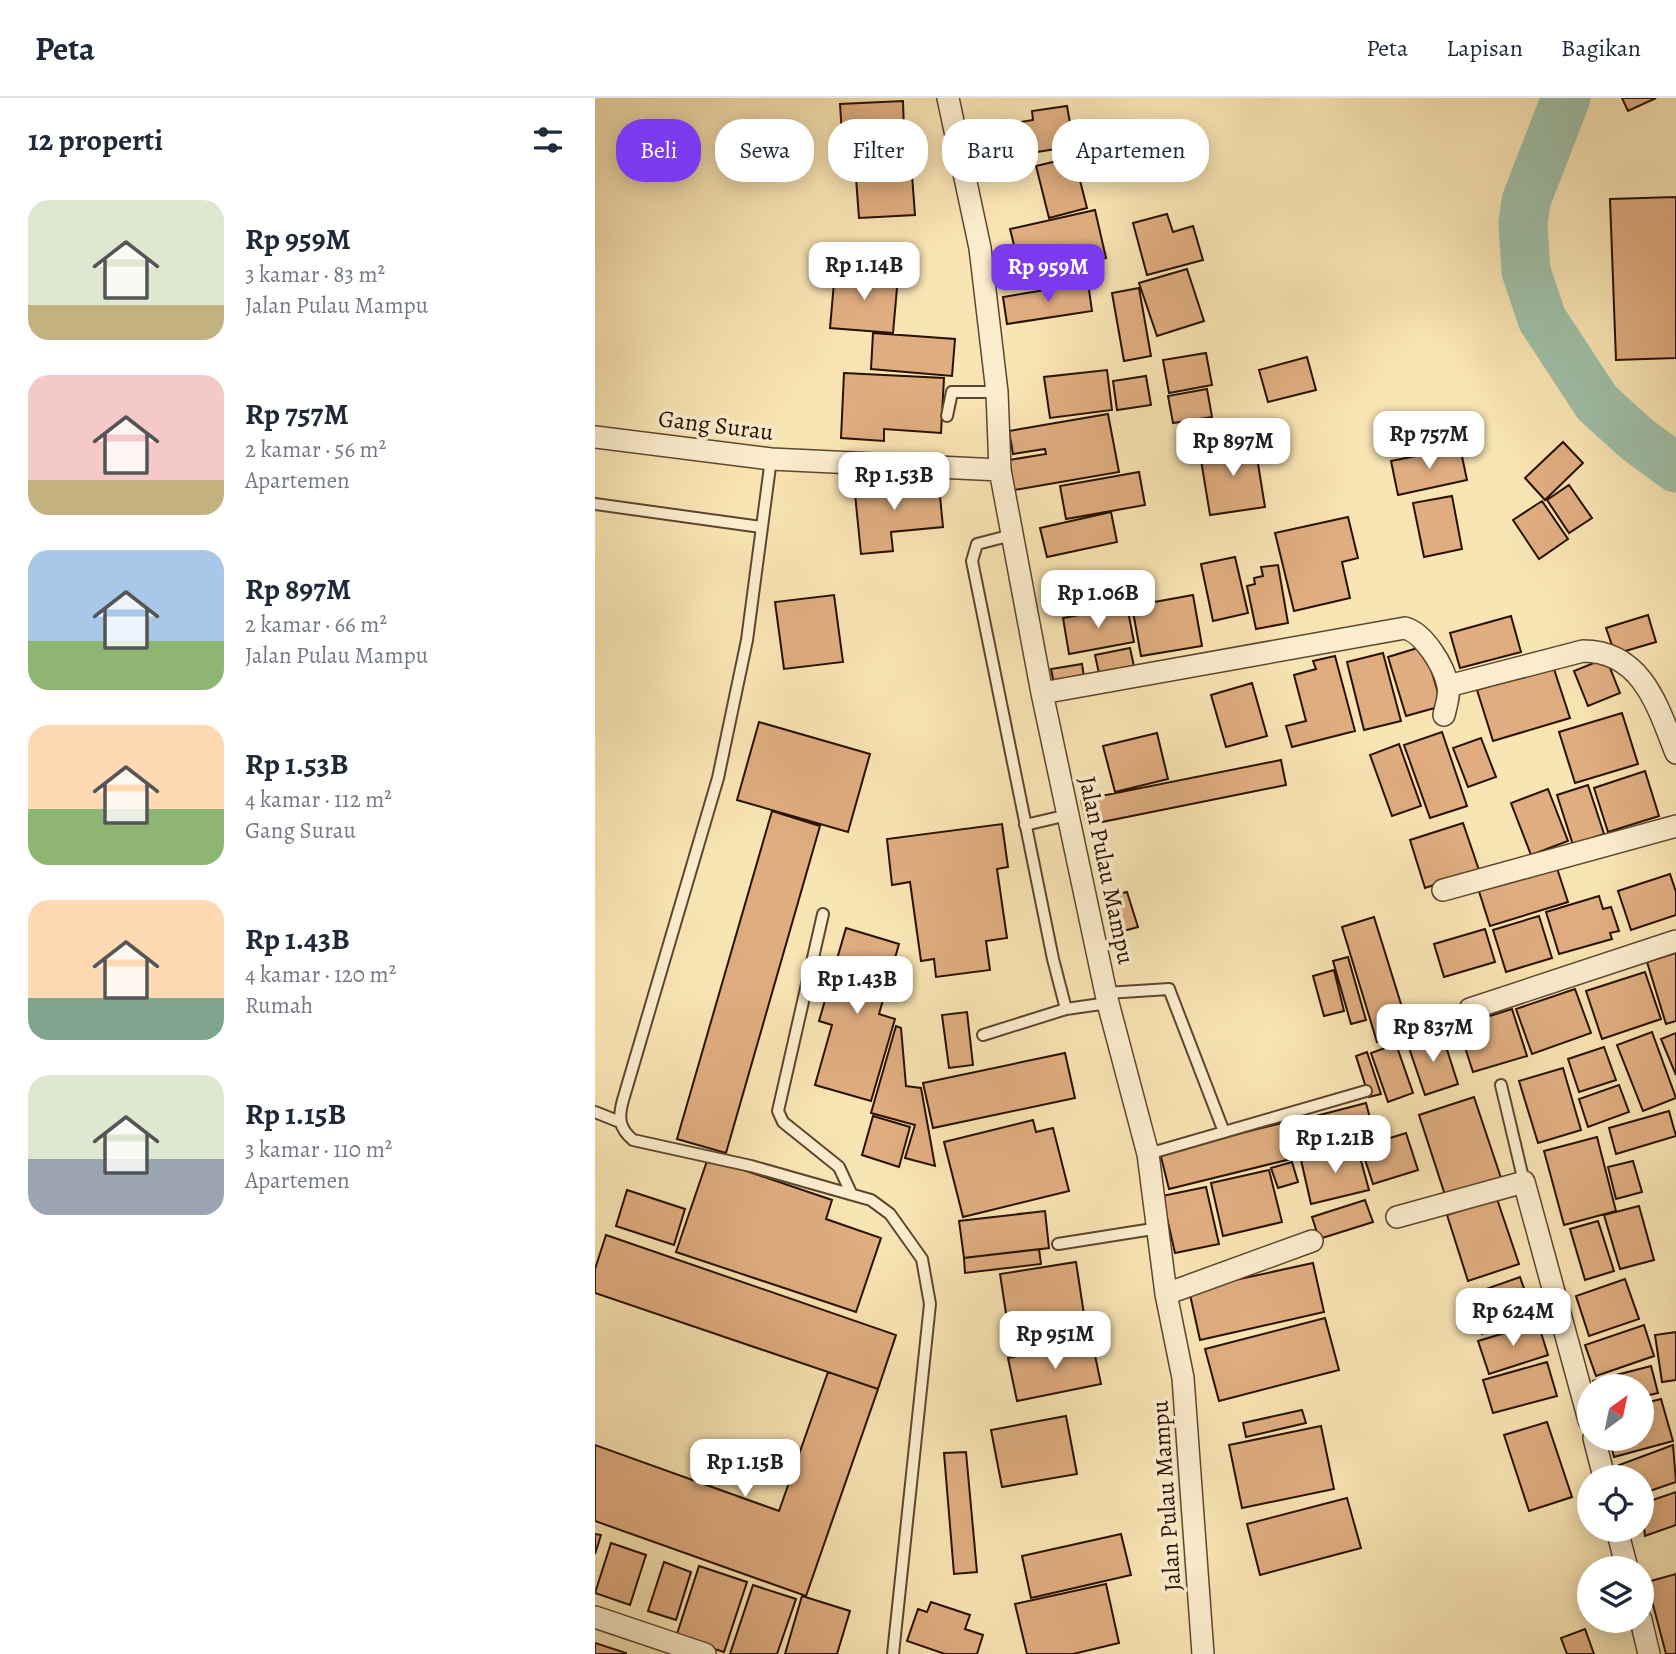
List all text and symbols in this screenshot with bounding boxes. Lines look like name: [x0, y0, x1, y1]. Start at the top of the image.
text: Peta: [35, 26, 95, 71]
text: Peta: [1366, 32, 1408, 64]
text: Lapisan: [1446, 32, 1523, 64]
text: Bagikan: [1561, 32, 1641, 64]
chip: Beli: [616, 119, 701, 182]
chip: Sewa: [715, 119, 814, 182]
chip: Filter: [828, 119, 928, 182]
chip: Baru: [942, 119, 1038, 182]
chip: Apartemen: [1052, 119, 1209, 182]
text: 12 properti: [28, 120, 163, 160]
icon: filters: [529, 121, 567, 159]
text: Rp 959M: [245, 219, 351, 259]
icon: home: [84, 228, 168, 312]
pin: Rp 1.14B: [792, 242, 936, 302]
pin: Rp 959M: [983, 244, 1113, 304]
text: Rp 1.14B: [825, 249, 903, 280]
text: Rp 959M: [1007, 251, 1089, 282]
text: 3 kamar · 83 m²: [245, 259, 385, 290]
text: Jalan Pulau Mampu: [245, 290, 428, 321]
text: Rp 757M: [245, 394, 349, 434]
street label: Gang Surau: [657, 402, 775, 448]
icon: home: [84, 403, 168, 487]
pin: Rp 757M: [1364, 412, 1494, 471]
pin: Rp 897M: [1168, 418, 1298, 478]
text: Rp 757M: [1389, 418, 1469, 449]
text: Rp 897M: [1192, 425, 1274, 456]
text: 2 kamar · 56 m²: [245, 434, 386, 465]
pin: Rp 1.53B: [822, 452, 966, 512]
text: Rp 1.53B: [854, 459, 934, 490]
text: Apartemen: [245, 465, 350, 496]
text: Rp 897M: [245, 569, 351, 609]
pin: Rp 1.06B: [1026, 570, 1170, 630]
text: Rp 1.06B: [1057, 577, 1139, 608]
icon: home: [84, 578, 168, 662]
text: 2 kamar · 66 m²: [245, 609, 387, 640]
text: Jalan Pulau Mampu: [245, 640, 428, 671]
text: Rp 1.53B: [245, 744, 348, 784]
icon: home: [84, 753, 168, 837]
street label: Jalan Pulau Mampu: [1071, 773, 1143, 967]
text: 4 kamar · 112 m²: [245, 784, 392, 815]
text: Gang Surau: [245, 815, 356, 846]
text: Rp 1.43B: [245, 919, 350, 959]
icon: home: [84, 928, 168, 1012]
pin: Rp 1.43B: [785, 956, 929, 1016]
text: 4 kamar · 120 m²: [245, 959, 396, 990]
text: Rp 1.43B: [817, 963, 897, 994]
text: Rumah: [245, 990, 313, 1021]
pin: Rp 837M: [1368, 1004, 1498, 1064]
text: Rp 837M: [1393, 1011, 1473, 1042]
text: Rp 1.15B: [245, 1094, 346, 1134]
icon: home: [84, 1103, 168, 1187]
pin: Rp 1.21B: [1263, 1116, 1407, 1175]
text: Rp 1.21B: [1296, 1122, 1374, 1153]
text: 3 kamar · 110 m²: [245, 1134, 392, 1165]
text: Apartemen: [245, 1165, 350, 1196]
pin: Rp 624M: [1448, 1288, 1578, 1348]
text: Rp 624M: [1472, 1295, 1554, 1326]
pin: Rp 951M: [990, 1312, 1120, 1371]
text: Rp 951M: [1016, 1318, 1094, 1349]
north arrow: [1577, 1374, 1654, 1451]
map controls: [1577, 1374, 1654, 1633]
street label: Jalan Pulau Mampu: [1143, 1400, 1189, 1592]
pin: Rp 1.15B: [673, 1440, 817, 1499]
text: Rp 1.15B: [706, 1446, 784, 1477]
button: locate: [1577, 1465, 1654, 1542]
button: layers: [1577, 1556, 1654, 1633]

